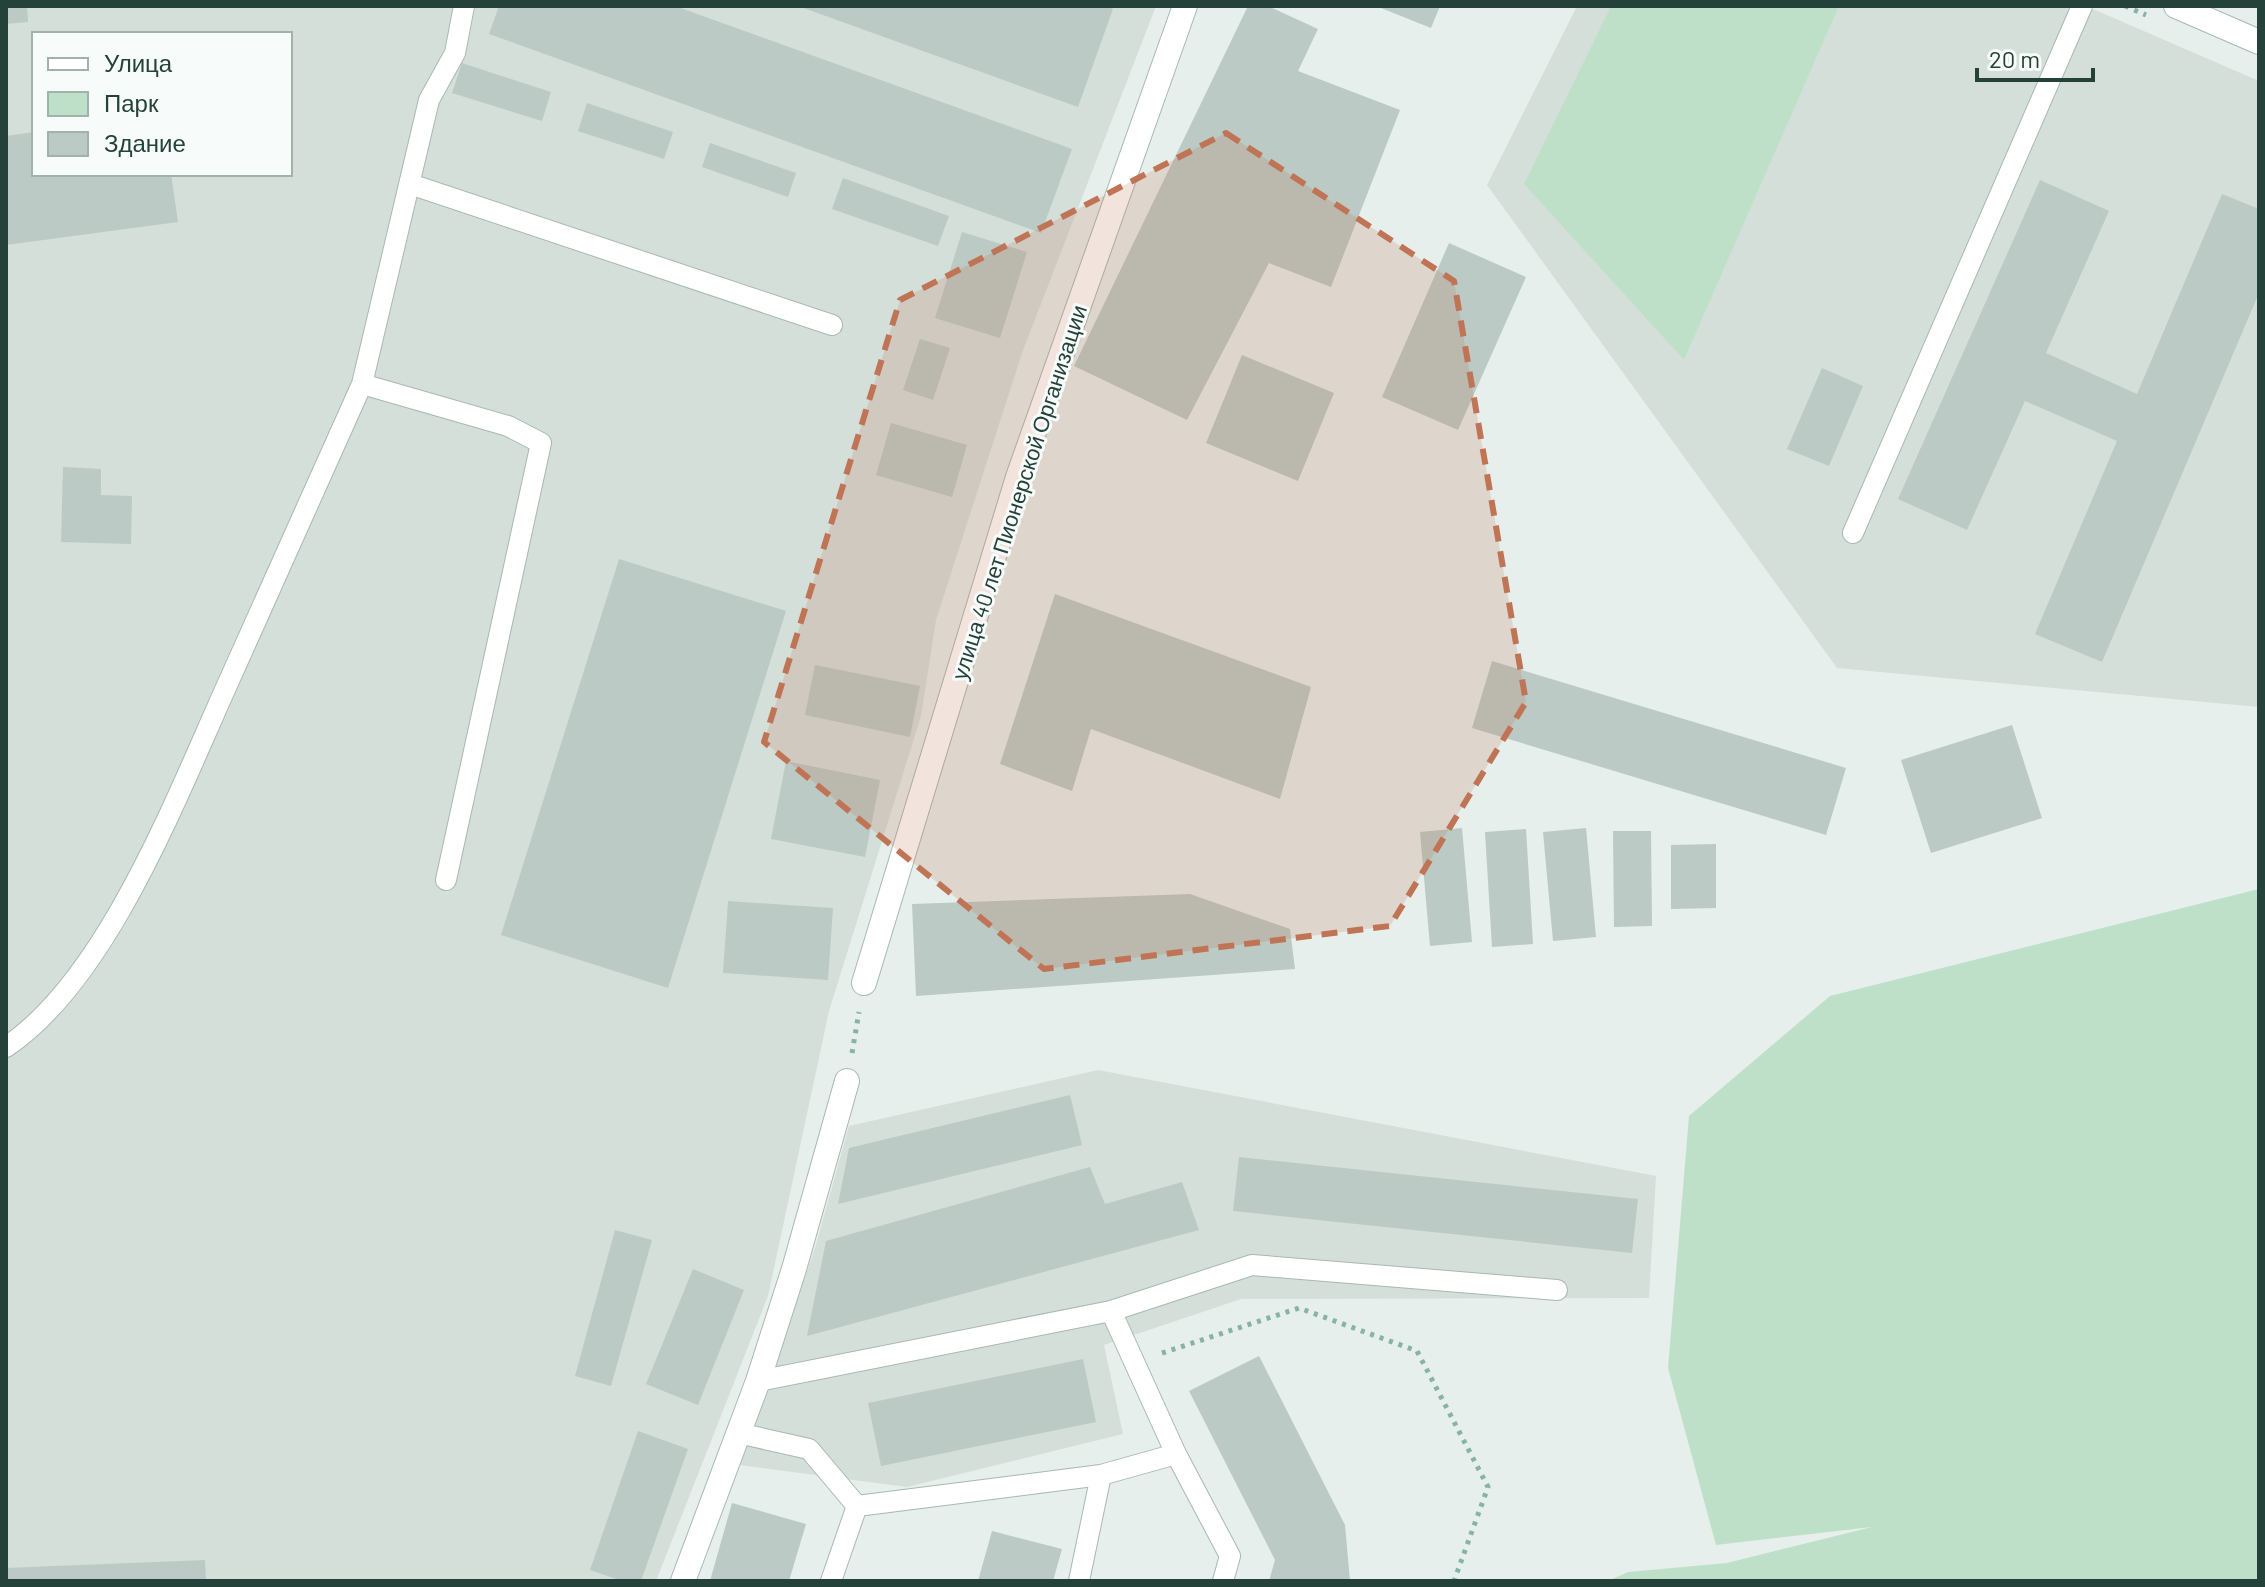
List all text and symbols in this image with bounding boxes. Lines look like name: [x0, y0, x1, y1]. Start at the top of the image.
legend: [32, 32, 292, 176]
scale bar: [1977, 32, 2093, 82]
text: 20 m: [1989, 44, 2040, 73]
text: Улица: [104, 48, 173, 77]
text: Парк: [104, 88, 159, 117]
text: Здание: [104, 128, 186, 157]
street label: улица 40 лет Пионерской Организации: [945, 301, 1092, 683]

